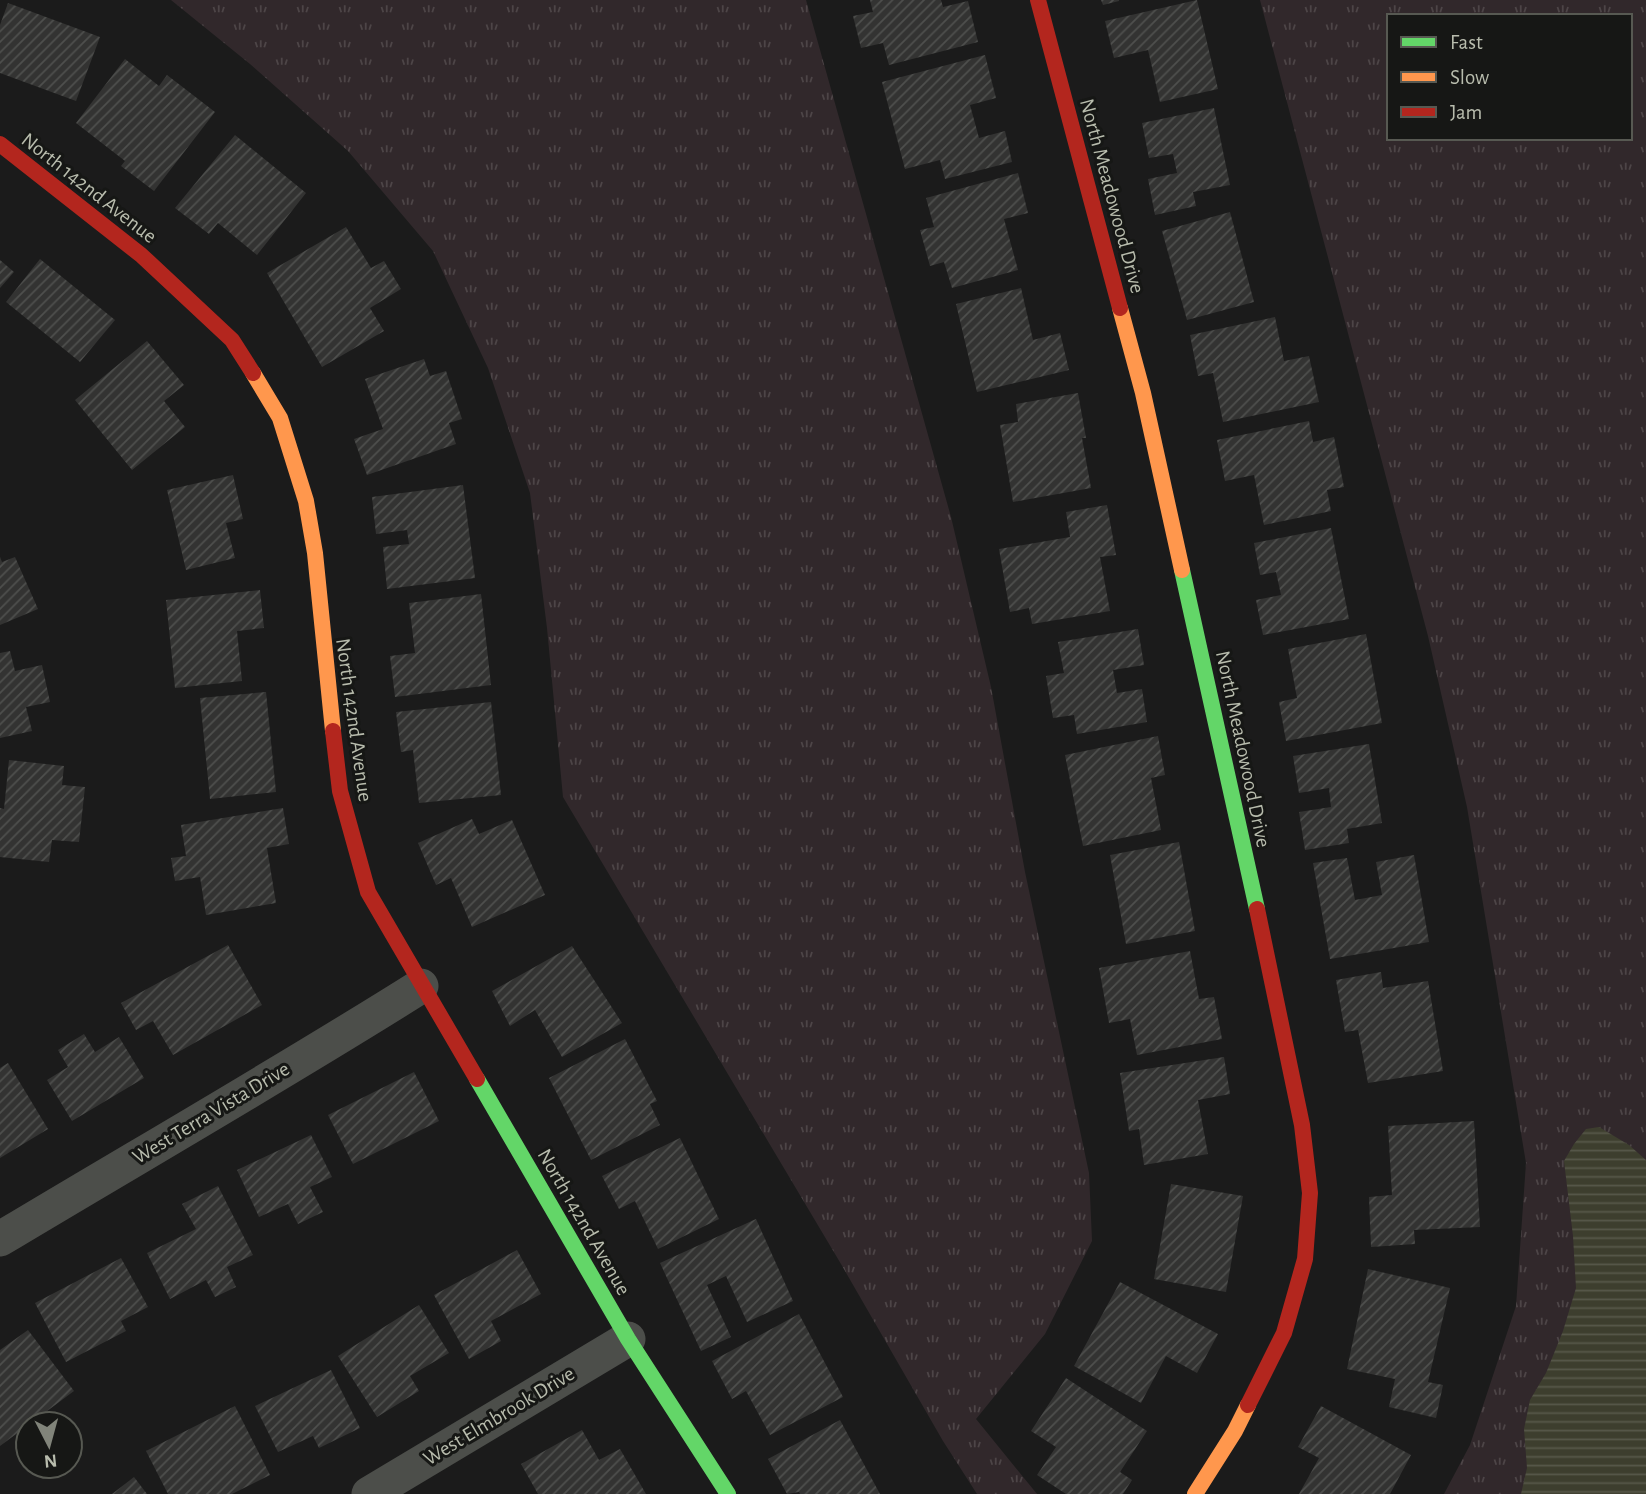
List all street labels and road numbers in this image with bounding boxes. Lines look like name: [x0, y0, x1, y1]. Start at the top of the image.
street label: North Meadowood Drive: [1076, 96, 1148, 296]
street label: North 142nd Avenue: [17, 129, 161, 247]
street label: North 142nd Avenue: [332, 637, 376, 803]
street label: North Meadowood Drive: [1212, 649, 1274, 849]
street label: West Terra Vista Drive: [129, 1058, 293, 1168]
street label: North 142nd Avenue: [534, 1145, 634, 1299]
street label: West Elmbrook Drive: [420, 1363, 578, 1469]

